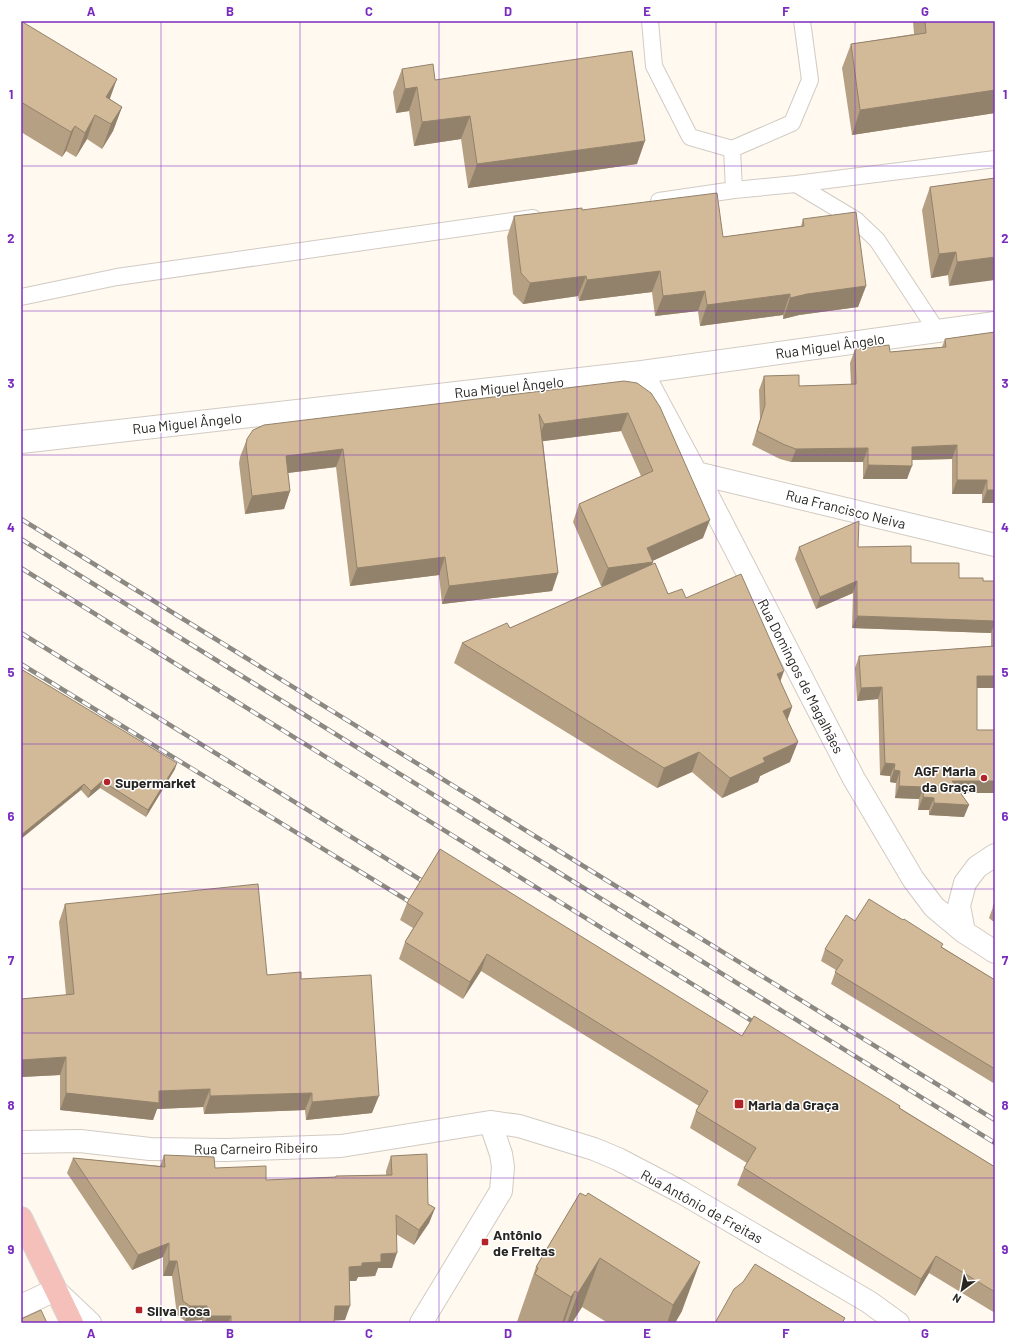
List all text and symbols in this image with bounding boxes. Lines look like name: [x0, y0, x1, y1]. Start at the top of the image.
text: A: [87, 3, 96, 19]
text: B: [226, 3, 234, 19]
text: C: [365, 3, 373, 19]
text: D: [504, 3, 512, 19]
text: E: [643, 3, 651, 19]
text: F: [782, 3, 790, 19]
text: G: [921, 3, 929, 19]
text: 1: [9, 86, 13, 102]
text: 1: [1003, 86, 1007, 102]
text: 2: [7, 230, 15, 246]
text: 2: [1001, 230, 1009, 246]
street label: Rua Miguel Ângelo: [774, 330, 886, 362]
street label: Rua Miguel Ângelo: [453, 373, 565, 401]
text: 3: [7, 375, 15, 391]
text: 3: [1001, 375, 1009, 391]
street label: Rua Miguel Ângelo: [131, 409, 243, 437]
street label: Rua Francisco Neiva: [784, 486, 908, 532]
text: 4: [7, 519, 15, 535]
text: 4: [1001, 519, 1009, 535]
street label: Rua Domingos de Magalhães: [755, 596, 848, 756]
text: 5: [7, 664, 15, 680]
text: 5: [1001, 664, 1009, 680]
place label: AGF Maria da Graça: [914, 762, 976, 795]
marker: AGF Maria da Graça: [979, 773, 989, 783]
place label: Supermarket: [115, 774, 196, 791]
marker: Supermarket: [102, 777, 112, 787]
text: 6: [8, 808, 15, 824]
text: 6: [1002, 808, 1009, 824]
text: 7: [8, 952, 15, 968]
text: 7: [1002, 952, 1009, 968]
place label: Maria da Graça: [748, 1096, 839, 1113]
text: 8: [7, 1097, 15, 1113]
text: 8: [1001, 1097, 1009, 1113]
marker: Maria da Graça: [733, 1098, 745, 1110]
street label: Rua Carneiro Ribeiro: [194, 1138, 318, 1158]
street label: Rua Antônio de Freitas: [638, 1165, 766, 1247]
place label: Antônio de Freitas: [493, 1226, 555, 1259]
marker: Antônio de Freitas: [480, 1237, 490, 1247]
text: 9: [8, 1241, 15, 1257]
text: 9: [1002, 1241, 1009, 1257]
north arrow: [942, 1270, 982, 1310]
text: N: [950, 1291, 963, 1306]
place label: Silva Rosa: [147, 1302, 210, 1319]
marker: Silva Rosa: [134, 1305, 144, 1315]
text: A: [87, 1325, 96, 1341]
text: B: [226, 1325, 234, 1341]
text: C: [365, 1325, 373, 1341]
text: D: [504, 1325, 512, 1341]
text: E: [643, 1325, 651, 1341]
text: F: [782, 1325, 790, 1341]
text: G: [921, 1325, 929, 1341]

